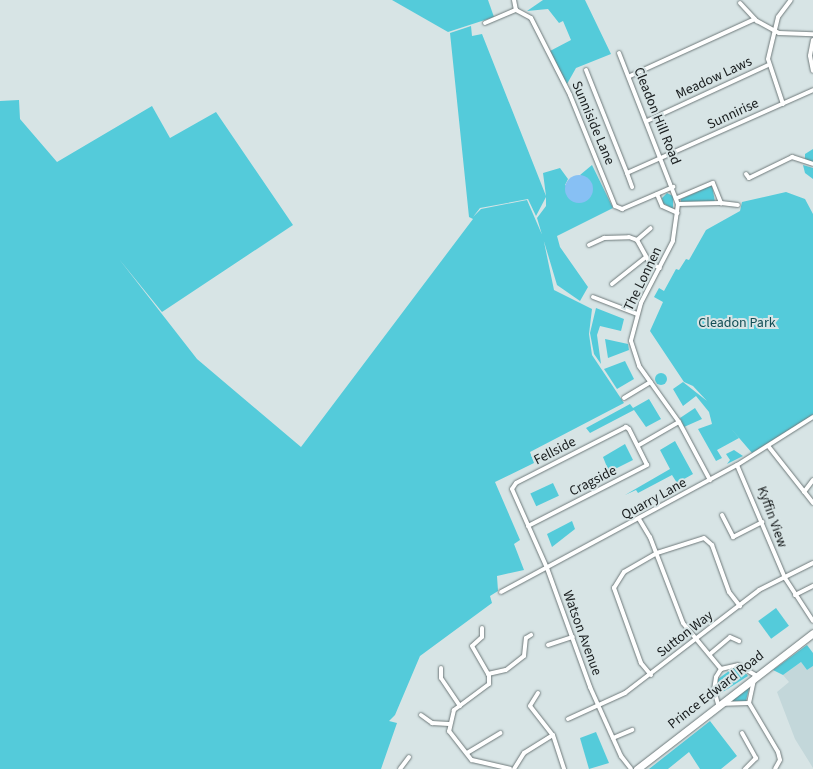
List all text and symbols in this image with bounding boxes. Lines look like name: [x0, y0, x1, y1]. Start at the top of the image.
street label: Meadow Laws: [673, 53, 755, 103]
street label: Cleadon Hill Road: [630, 65, 684, 167]
street label: Sunniside Lane: [568, 79, 618, 167]
street label: Sunnirise: [705, 95, 761, 133]
street label: The Lonnen: [620, 244, 666, 314]
park label: Cleadon Park: [698, 315, 776, 331]
street label: Fellside: [531, 433, 579, 469]
street label: Cragside: [567, 462, 619, 500]
street label: Quarry Lane: [619, 474, 689, 524]
street label: Kyffin View: [753, 484, 791, 550]
street label: Watson Avenue: [559, 588, 605, 678]
street label: Sutton Way: [654, 607, 716, 661]
street label: Prince Edward Road: [665, 647, 767, 733]

